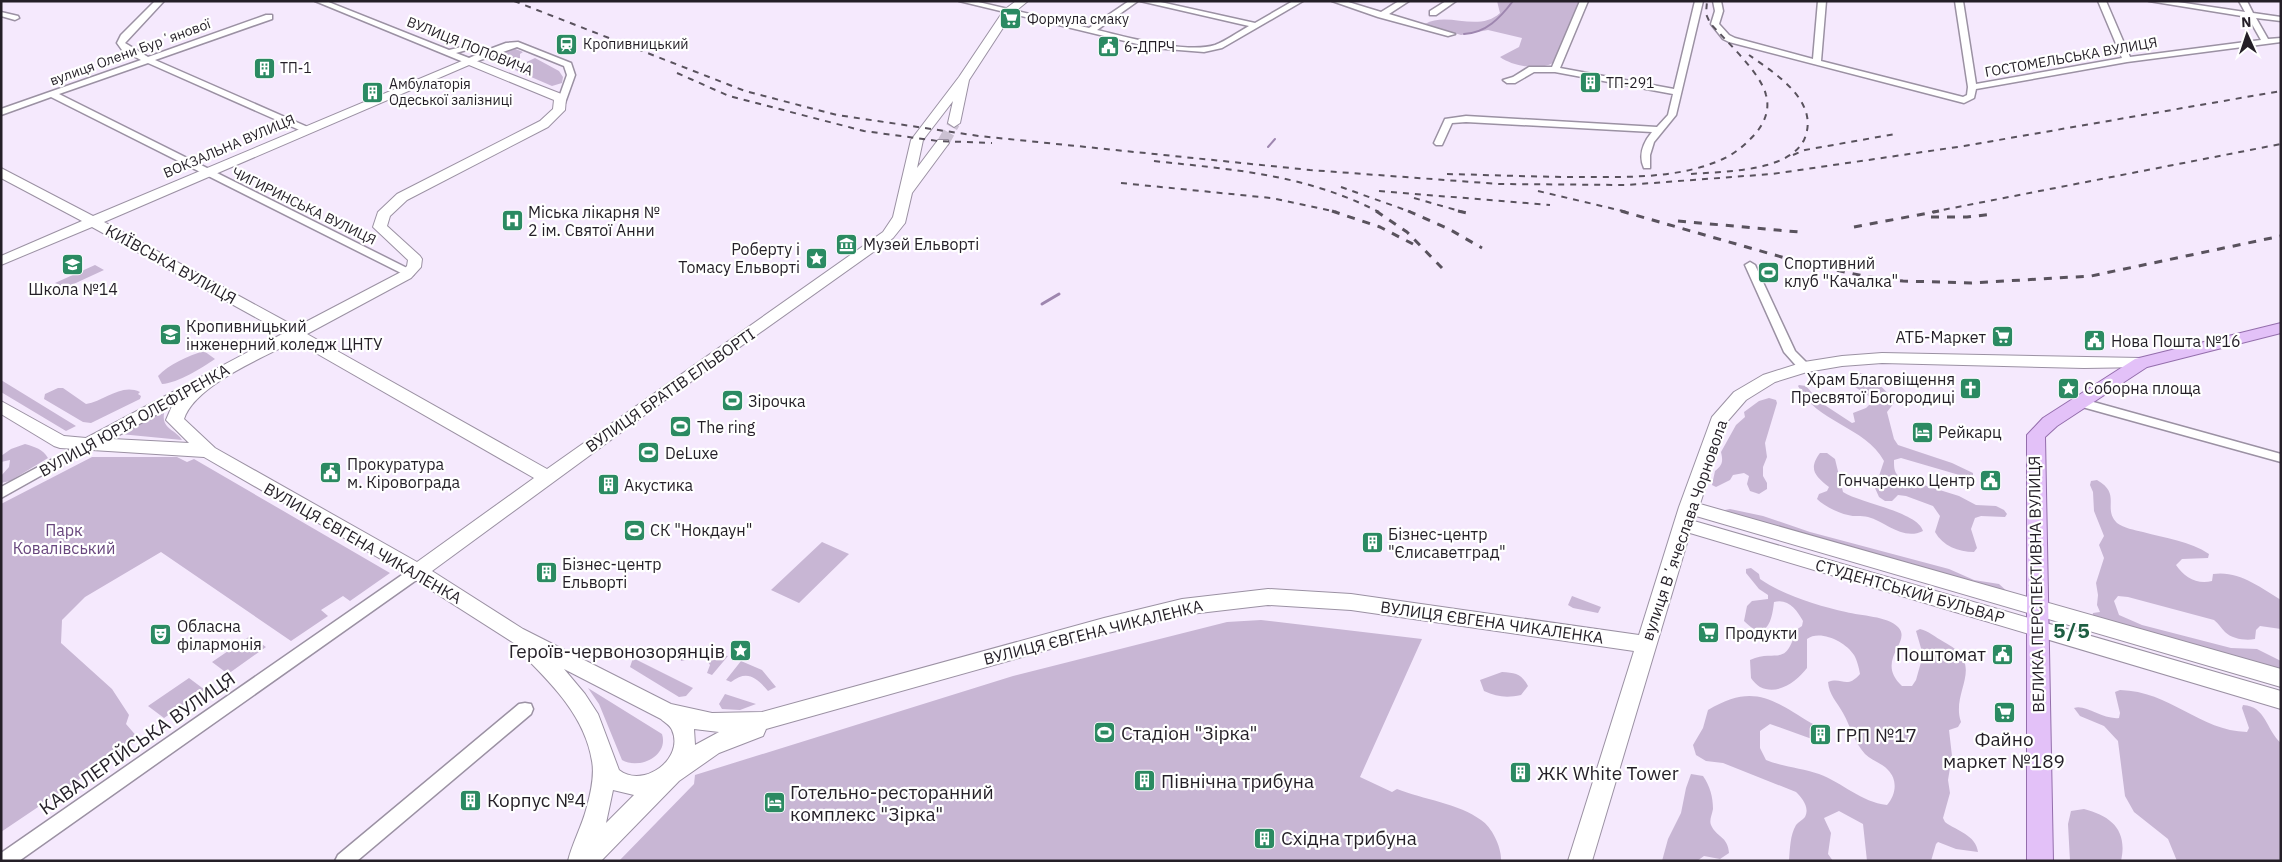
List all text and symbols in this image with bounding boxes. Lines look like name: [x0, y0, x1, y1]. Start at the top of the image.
supermarket icon: Формула смаку: [999, 7, 1023, 31]
place label: Формула смаку: [1027, 10, 1129, 28]
north arrow: [2222, 10, 2272, 60]
street label: ВУЛИЦЯ ПОПОВИЧА: [404, 12, 536, 80]
text: N: [2241, 13, 2252, 31]
street label: вулиця Олени Бурʼянової: [47, 14, 213, 90]
station icon: Кропивницький: [555, 32, 579, 56]
street label: ГОСТОМЕЛЬСЬКА ВУЛИЦЯ: [1983, 33, 2159, 81]
place label: Кропивницький: [583, 35, 689, 53]
public building icon: 6-ДПРЧ: [1096, 35, 1120, 59]
place label: 6-ДПРЧ: [1124, 38, 1175, 56]
building icon: ТП-1: [252, 56, 276, 80]
place label: ТП-1: [280, 59, 312, 77]
building icon: ТП-291: [1578, 71, 1602, 95]
place label: ТП-291: [1606, 74, 1655, 92]
place label: Амбулаторія Одеської залізниці: [389, 75, 513, 109]
building icon: Амбулаторія Одеської залізниці: [361, 80, 385, 104]
street label: ВОКЗАЛЬНА ВУЛИЦЯ: [161, 110, 297, 182]
street label: ЧИГИРИНСЬКА ВУЛИЦЯ: [229, 163, 379, 249]
place label: Міська лікарня № 2 ім. Святої Анни: [528, 202, 660, 240]
hospital icon: Міська лікарня № 2 ім. Святої Анни: [500, 209, 524, 233]
street label: КИЇВСЬКА ВУЛИЦЯ: [102, 220, 240, 308]
museum icon: Музей Ельворті: [835, 232, 859, 256]
place label: Музей Ельворті: [863, 234, 979, 254]
place label: Роберту і Томасу Ельворті: [678, 239, 800, 277]
place icon: Роберту і Томасу Ельворті: [804, 246, 828, 270]
school or university icon: Школа №14: [61, 253, 85, 277]
place label: Спортивний клуб "Качалка": [1784, 253, 1898, 291]
sports icon: Спортивний клуб "Качалка": [1756, 260, 1780, 284]
place label: Школа №14: [28, 279, 118, 299]
place label: Кропивницький інженерний коледж ЦНТУ: [186, 316, 383, 354]
school or university icon: Кропивницький інженерний коледж ЦНТУ: [158, 323, 182, 347]
street label: ВУЛИЦЯ БРАТІВ ЕЛЬВОРТІ: [581, 324, 759, 456]
supermarket icon: АТБ-Маркет: [1990, 325, 2014, 349]
place label: АТБ-Маркет: [1896, 327, 1986, 347]
public building icon: Нова Пошта №16: [2083, 329, 2107, 353]
place label: Нова Пошта №16: [2111, 331, 2241, 351]
street label: ВУЛИЦЯ ЮРІЯ ОЛЕФІРЕНКА: [35, 359, 233, 481]
place label: Храм Благовіщення Пресвятої Богородиці: [1791, 369, 1955, 407]
church icon: Храм Благовіщення Пресвятої Богородиці: [1959, 376, 1983, 400]
place icon: Соборна площа: [2056, 376, 2080, 400]
place label: Соборна площа: [2084, 378, 2201, 398]
sports icon: Зірочка: [720, 389, 744, 413]
place label: Зірочка: [748, 391, 806, 411]
sports icon: The ring: [669, 415, 693, 439]
place label: The ring: [697, 417, 756, 437]
street label: вулиця Вʼячеслава Чорновола: [1637, 417, 1731, 643]
hotel icon: Рейкарц: [1910, 420, 1934, 444]
place label: Рейкарц: [1938, 422, 2002, 442]
sports icon: DeLuxe: [637, 441, 661, 465]
place label: DeLuxe: [665, 443, 718, 463]
place label: Прокуратура м. Кіровограда: [347, 454, 461, 492]
street label: ВЕЛИКА ПЕРСПЕКТИВНА ВУЛИЦЯ: [2024, 455, 2048, 713]
public building icon: Прокуратура м. Кіровограда: [319, 461, 343, 485]
public building icon: Гончаренко Центр: [1979, 468, 2003, 492]
place label: Гончаренко Центр: [1838, 470, 1975, 490]
building icon: Акустика: [596, 473, 620, 497]
place label: Акустика: [624, 475, 694, 495]
street label: ВУЛИЦЯ ЄВГЕНА ЧИКАЛЕНКА: [261, 478, 465, 608]
sports icon: СК "Нокдаун": [622, 518, 646, 542]
park label: Парк Ковалівський: [13, 520, 115, 558]
place label: СК "Нокдаун": [650, 520, 752, 540]
place label: Бізнес-центр "Єлисаветград": [1388, 524, 1506, 562]
building icon: Бізнес-центр "Єлисаветград": [1360, 531, 1384, 555]
place label: Бізнес-центр Ельворті: [562, 554, 661, 592]
street label: СТУДЕНТСЬКИЙ БУЛЬВАР: [1813, 554, 2007, 628]
building icon: Бізнес-центр Ельворті: [534, 561, 558, 585]
street label: ВУЛИЦЯ ЄВГЕНА ЧИКАЛЕНКА: [981, 595, 1205, 669]
street label: ВУЛИЦЯ ЄВГЕНА ЧИКАЛЕНКА: [1379, 596, 1605, 648]
place label: Обласна філармонія: [177, 616, 262, 654]
district label: 5/5: [2053, 616, 2091, 644]
supermarket icon: Продукти: [1697, 621, 1721, 645]
theatre icon: Обласна філармонія: [149, 623, 173, 647]
place label: Продукти: [1725, 623, 1798, 643]
place label: Героїв-червонозорянців: [509, 639, 725, 663]
place icon: Героїв-червонозорянців: [729, 639, 753, 663]
place label: Поштомат: [1896, 642, 1986, 666]
public building icon: Поштомат: [1990, 642, 2014, 666]
street label: КАВАЛЕРІЙСЬКА ВУЛИЦЯ: [34, 666, 240, 820]
supermarket icon: Файно маркет №189: [1992, 701, 2016, 725]
sports icon: Стадіон "Зірка": [1093, 721, 1117, 745]
place label: Стадіон "Зірка": [1121, 721, 1258, 745]
building icon: ГРП №17: [1808, 723, 1832, 747]
place label: ГРП №17: [1836, 723, 1917, 747]
place label: Файно маркет №189: [1943, 727, 2065, 773]
building icon: ЖК White Tower: [1509, 761, 1533, 785]
place label: ЖК White Tower: [1537, 761, 1679, 785]
building icon: Північна трибуна: [1133, 769, 1157, 793]
place label: Північна трибуна: [1161, 769, 1314, 793]
place label: Готельно-ресторанний комплекс "Зірка": [790, 780, 994, 826]
building icon: Корпус №4: [459, 788, 483, 812]
place label: Корпус №4: [487, 788, 586, 812]
hotel icon: Готельно-ресторанний комплекс "Зірка": [762, 791, 786, 815]
building icon: Східна трибуна: [1253, 826, 1277, 850]
place label: Східна трибуна: [1281, 826, 1417, 850]

